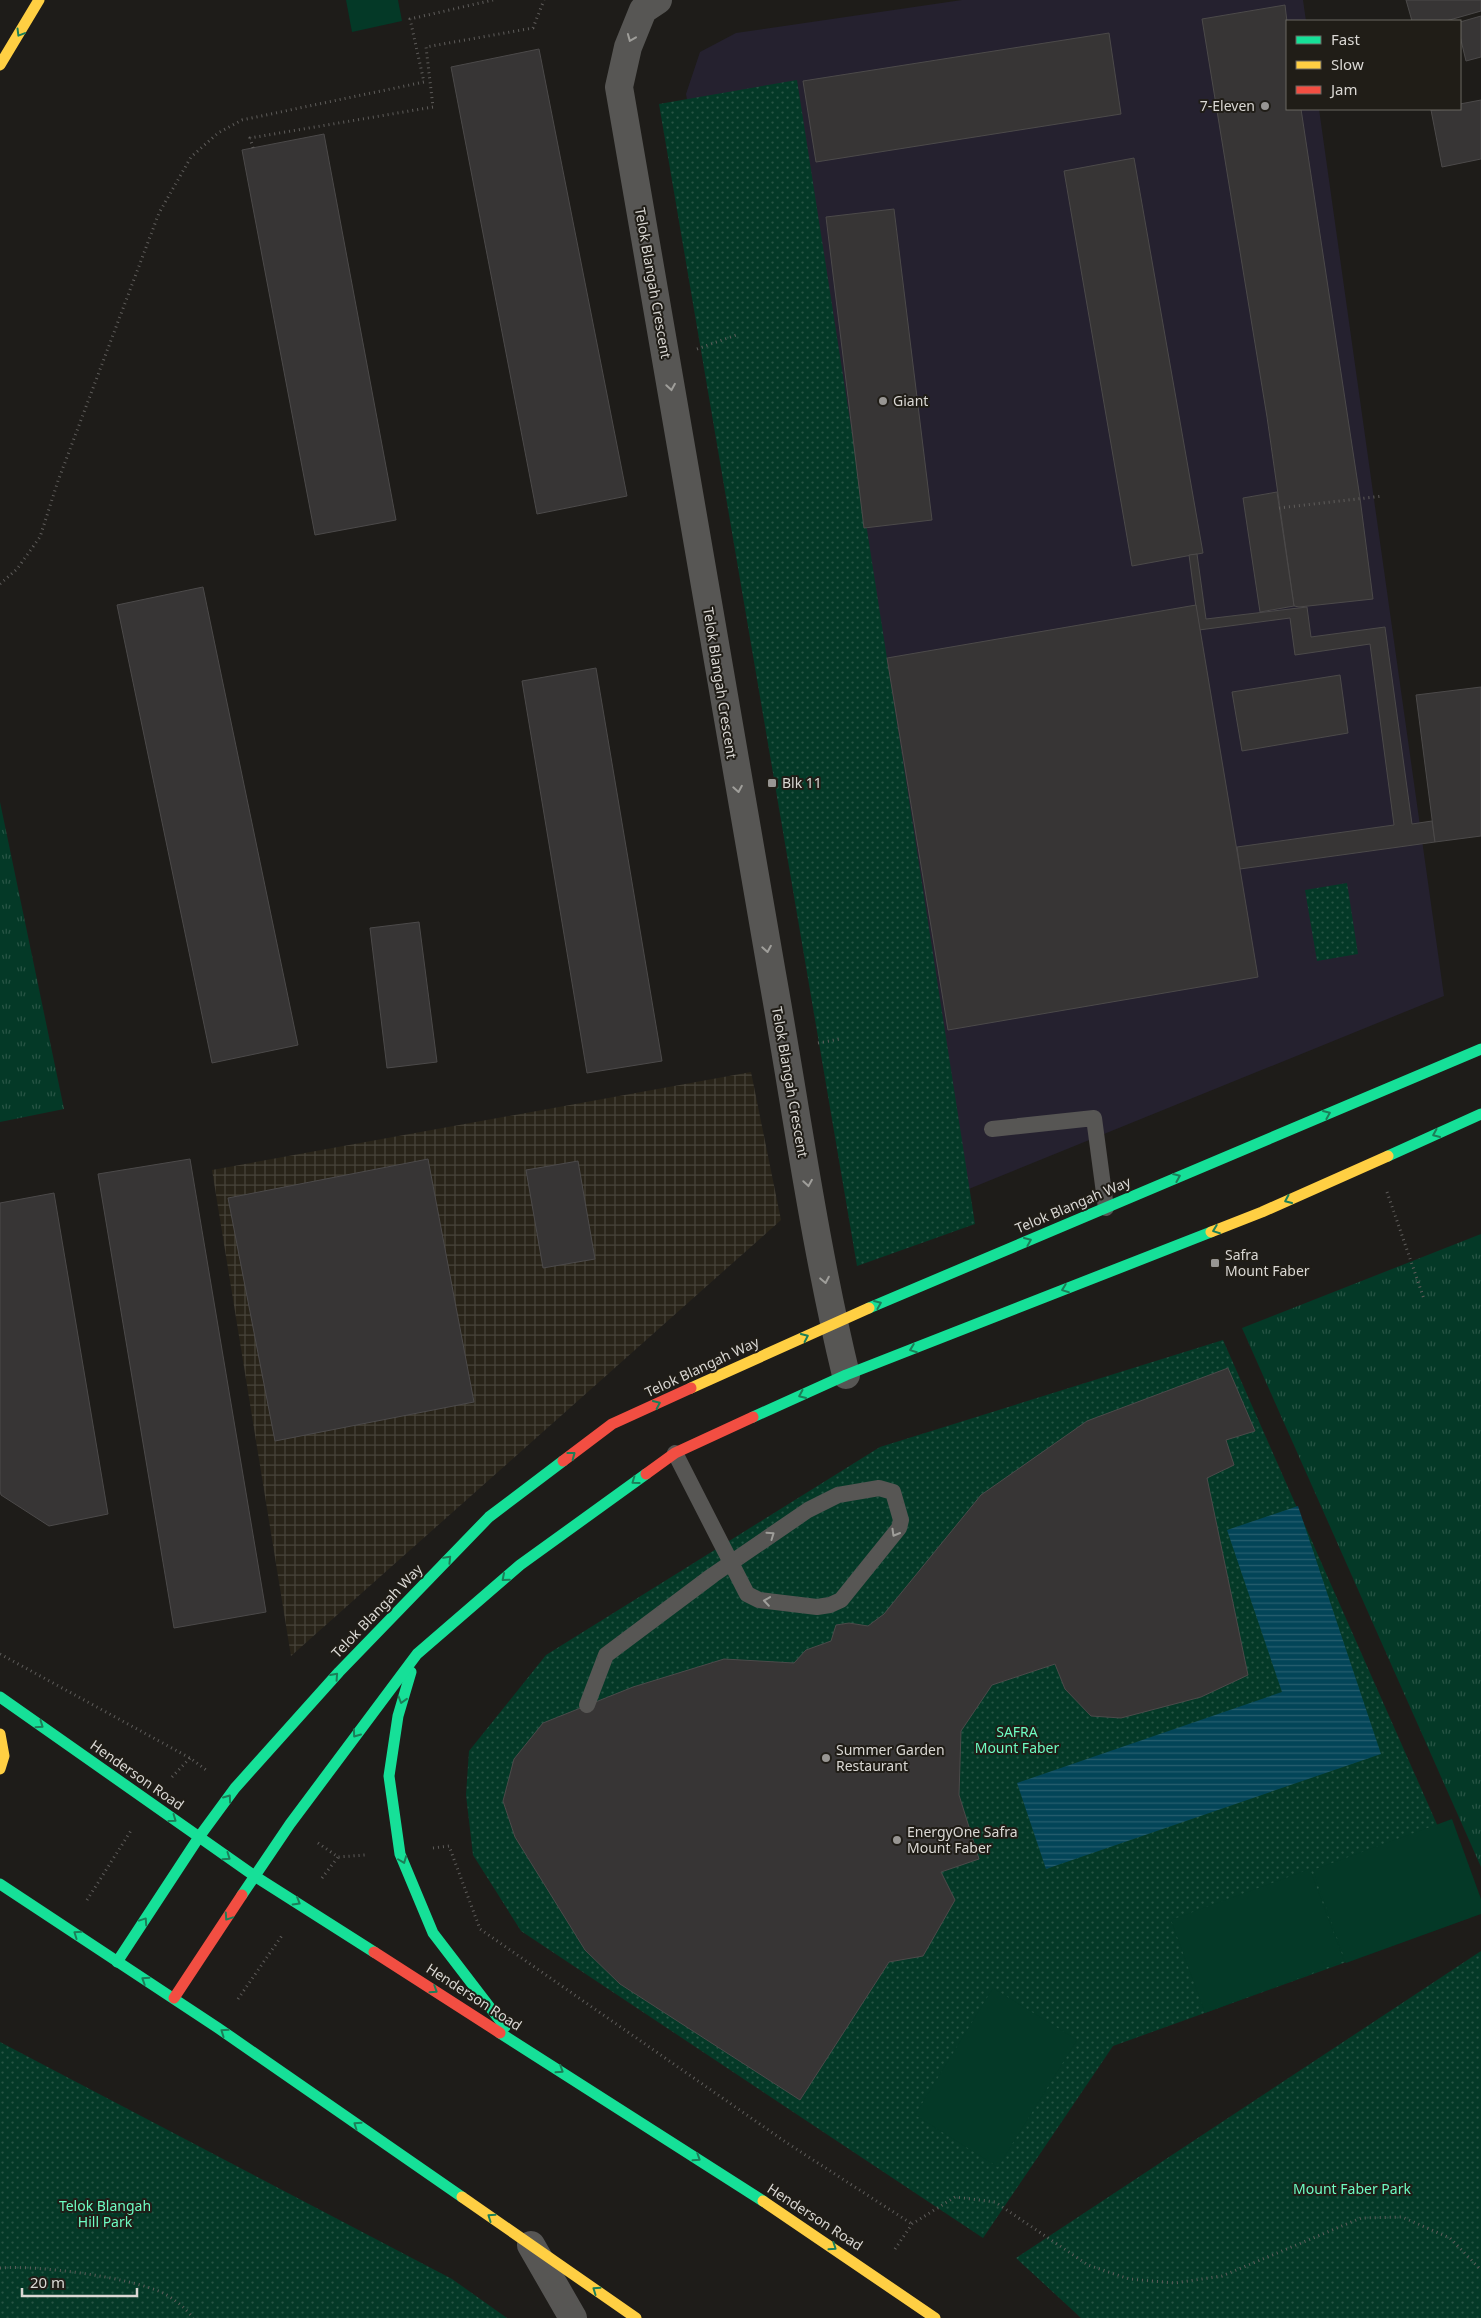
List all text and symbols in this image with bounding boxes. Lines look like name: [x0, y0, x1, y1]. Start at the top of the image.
legend: [1286, 20, 1461, 110]
one-way arrow: [16, 27, 26, 36]
text: Fast: [1331, 29, 1360, 49]
one-way arrow: [627, 33, 638, 42]
text: Slow: [1331, 54, 1364, 74]
text: Jam: [1329, 79, 1358, 99]
place label: 7-Eleven: [1200, 96, 1255, 115]
marker: 7-Eleven: [1259, 100, 1271, 112]
street label: Telok Blangah Crescent: [631, 206, 676, 360]
one-way arrow: [665, 383, 675, 392]
place label: Giant: [893, 391, 928, 410]
marker: Giant: [877, 395, 889, 407]
street label: Telok Blangah Crescent: [699, 606, 742, 760]
place label: Blk 11: [782, 773, 822, 792]
marker: Blk 11: [766, 777, 778, 789]
one-way arrow: [733, 784, 743, 793]
one-way arrow: [762, 944, 772, 953]
street label: Telok Blangah Crescent: [768, 1005, 813, 1159]
one-way arrow: [1322, 1110, 1331, 1121]
one-way arrow: [1433, 1128, 1442, 1138]
street label: Telok Blangah Way: [1012, 1171, 1134, 1237]
one-way arrow: [1172, 1173, 1181, 1184]
one-way arrow: [802, 1179, 812, 1188]
one-way arrow: [1284, 1194, 1293, 1205]
one-way arrow: [1212, 1224, 1221, 1234]
one-way arrow: [1023, 1237, 1032, 1247]
place label: Safra Mount Faber: [1225, 1245, 1310, 1280]
marker: Safra Mount Faber: [1209, 1257, 1221, 1269]
one-way arrow: [819, 1275, 829, 1284]
one-way arrow: [1061, 1283, 1070, 1293]
one-way arrow: [873, 1300, 882, 1311]
street label: Telok Blangah Way: [642, 1331, 763, 1401]
one-way arrow: [800, 1332, 809, 1343]
one-way arrow: [910, 1343, 918, 1353]
one-way arrow: [798, 1389, 807, 1399]
one-way arrow: [652, 1400, 661, 1411]
one-way arrow: [566, 1452, 575, 1460]
one-way arrow: [631, 1475, 641, 1484]
one-way arrow: [891, 1527, 901, 1536]
one-way arrow: [766, 1532, 775, 1541]
one-way arrow: [442, 1556, 451, 1565]
street label: Telok Blangah Way: [327, 1559, 427, 1662]
one-way arrow: [501, 1572, 510, 1581]
one-way arrow: [762, 1596, 770, 1607]
one-way arrow: [329, 1672, 338, 1681]
one-way arrow: [398, 1696, 408, 1704]
one-way arrow: [34, 1719, 44, 1728]
park label: SAFRA Mount Faber: [975, 1722, 1060, 1757]
one-way arrow: [353, 1728, 362, 1738]
street label: Henderson Road: [87, 1735, 188, 1814]
place label: Summer Garden Restaurant: [836, 1740, 945, 1775]
marker: Summer Garden Restaurant: [820, 1752, 832, 1764]
one-way arrow: [222, 1794, 231, 1804]
one-way arrow: [167, 1813, 176, 1821]
place label: EnergyOne Safra Mount Faber: [907, 1822, 1018, 1857]
marker: EnergyOne Safra Mount Faber: [891, 1834, 903, 1846]
one-way arrow: [222, 1851, 231, 1860]
one-way arrow: [397, 1855, 407, 1864]
one-way arrow: [292, 1895, 301, 1905]
one-way arrow: [225, 1911, 234, 1921]
one-way arrow: [138, 1917, 147, 1927]
one-way arrow: [73, 1931, 82, 1940]
street label: Henderson Road: [423, 1959, 526, 2035]
one-way arrow: [142, 1976, 151, 1986]
one-way arrow: [429, 1983, 438, 1993]
one-way arrow: [220, 2029, 230, 2038]
one-way arrow: [554, 2064, 563, 2074]
one-way arrow: [354, 2122, 363, 2131]
one-way arrow: [691, 2152, 700, 2161]
street label: Henderson Road: [764, 2179, 867, 2255]
park label: Mount Faber Park: [1293, 2179, 1411, 2198]
park label: Telok Blangah Hill Park: [59, 2196, 151, 2231]
one-way arrow: [487, 2214, 497, 2223]
one-way arrow: [828, 2240, 837, 2250]
scale bar: [22, 2266, 138, 2298]
text: 20 m: [30, 2272, 65, 2292]
one-way arrow: [592, 2287, 602, 2296]

